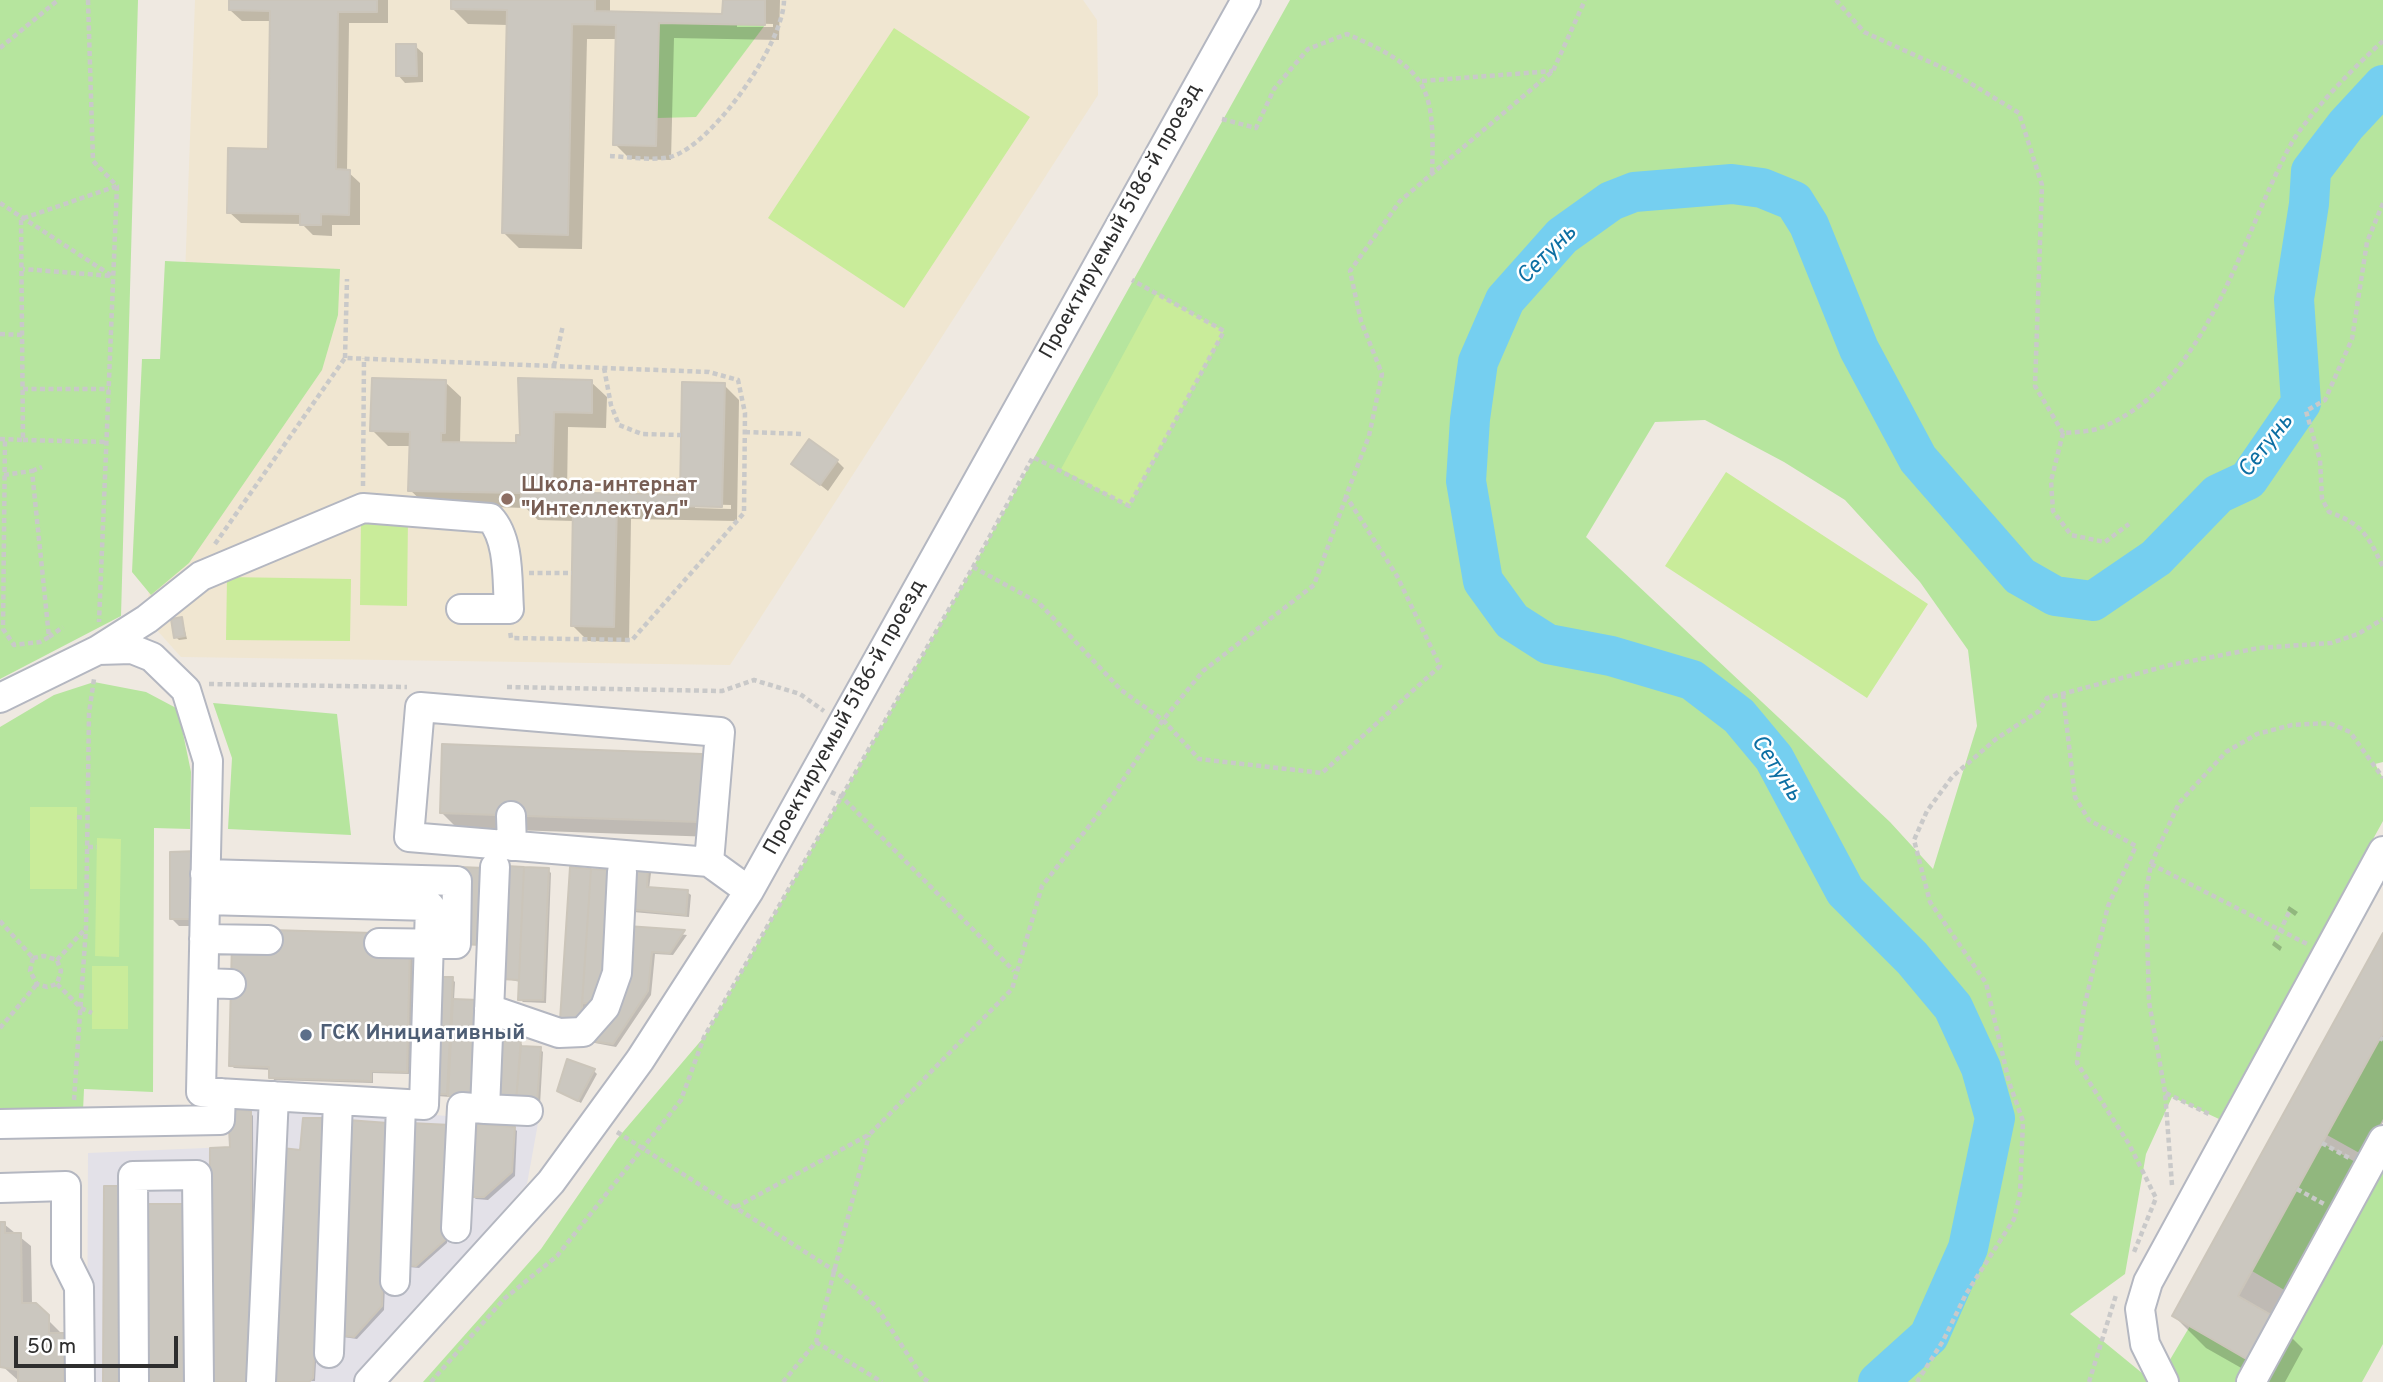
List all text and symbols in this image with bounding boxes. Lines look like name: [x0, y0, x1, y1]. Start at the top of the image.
street label: Проектируемый 5186-й проезд: [1036, 80, 1208, 364]
water label: Сетунь: [1512, 220, 1584, 292]
water label: Сетунь: [2233, 409, 2301, 485]
place label: Школа-интернат "Интеллектуал": [521, 474, 697, 524]
marker: Школа-интернат "Интеллектуал": [499, 491, 515, 507]
street label: Проектируемый 5186-й проезд: [760, 576, 932, 860]
water label: Сетунь: [1743, 731, 1807, 807]
place label: ГСК Инициативный: [320, 1022, 525, 1048]
marker: ГСК Инициативный: [298, 1027, 314, 1043]
scale bar: [18, 1322, 182, 1366]
text: 50 m: [27, 1334, 76, 1361]

